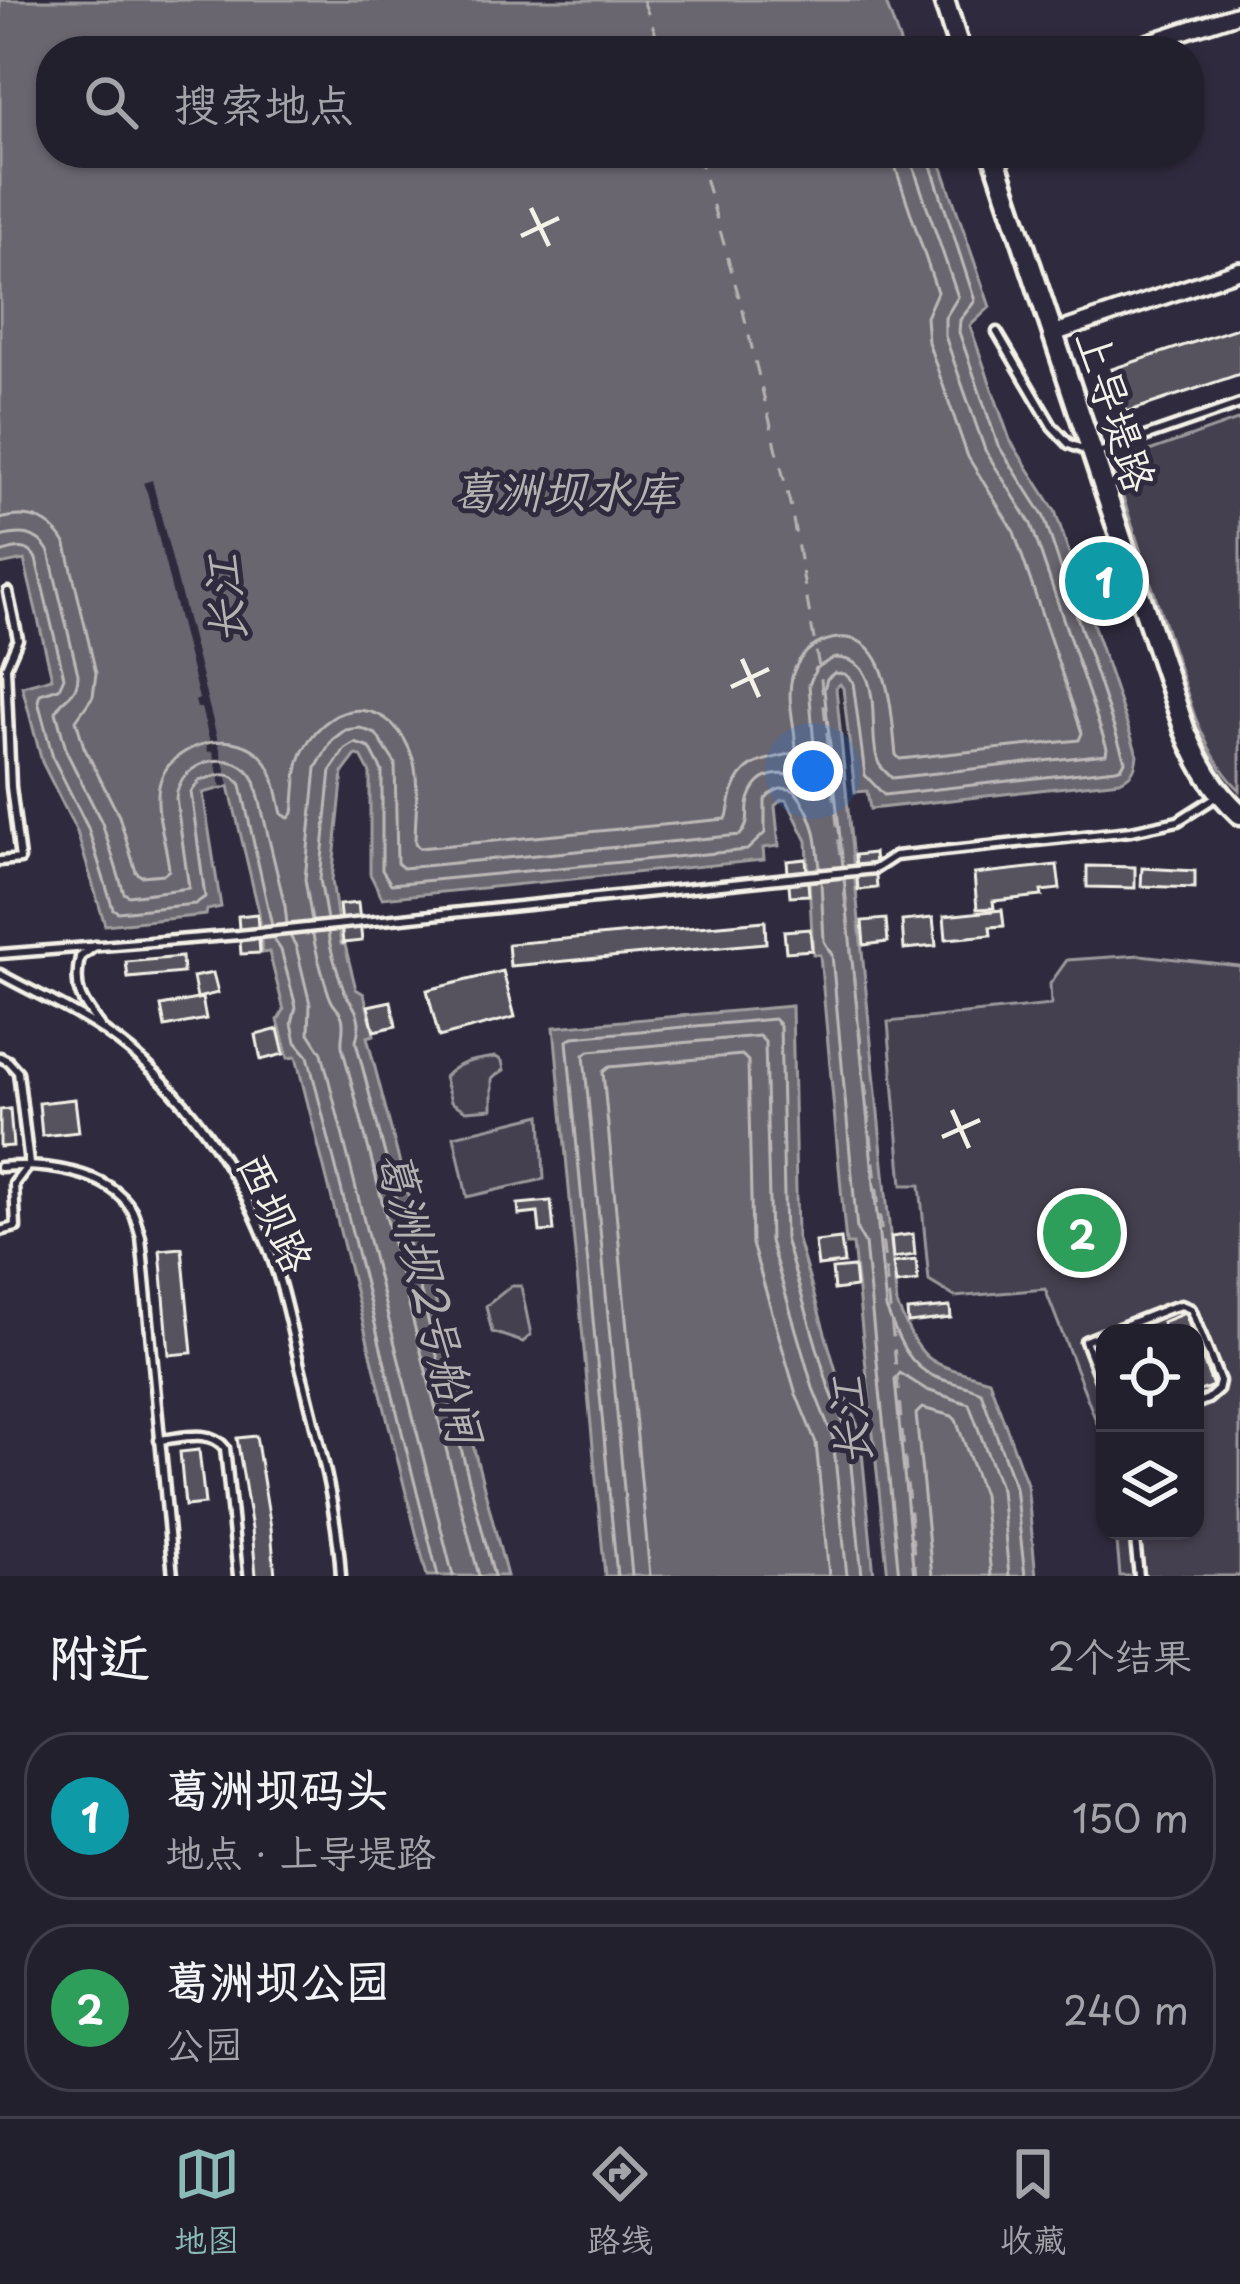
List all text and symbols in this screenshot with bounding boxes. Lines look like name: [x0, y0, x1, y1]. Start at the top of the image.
search box: [36, 36, 1204, 168]
text: 搜索地点: [174, 68, 354, 136]
icon: search: [78, 69, 144, 135]
street label: 上导堤路: [1062, 320, 1174, 500]
water label: 葛洲坝水库: [451, 455, 679, 523]
pin: 1: [1065, 536, 1143, 626]
water label: 长江: [184, 550, 260, 648]
your location: [783, 741, 843, 801]
water label: 葛洲坝2号船闸: [363, 1141, 503, 1454]
street label: 西坝路: [223, 1142, 331, 1282]
pin: 2: [1043, 1188, 1121, 1278]
map controls: [1096, 1324, 1204, 1540]
button: locate: [1096, 1324, 1204, 1432]
water label: 长江: [808, 1372, 886, 1470]
button: layers: [1096, 1432, 1204, 1540]
text: 附近: [48, 1616, 150, 1693]
text: 2个结果: [1047, 1625, 1192, 1684]
text: 葛洲坝码头: [165, 1753, 390, 1821]
text: 1: [81, 1787, 99, 1846]
text: 150 m: [1072, 1787, 1189, 1846]
text: 地点 · 上导堤路: [165, 1821, 436, 1880]
text: 葛洲坝公园: [165, 1945, 390, 2013]
text: 2: [76, 1979, 104, 2038]
text: 240 m: [1063, 1979, 1189, 2038]
text: 公园: [165, 2013, 243, 2072]
tab: 地图: [174, 2141, 240, 2263]
tab: 路线: [587, 2141, 653, 2263]
tab: 收藏: [1000, 2141, 1066, 2263]

